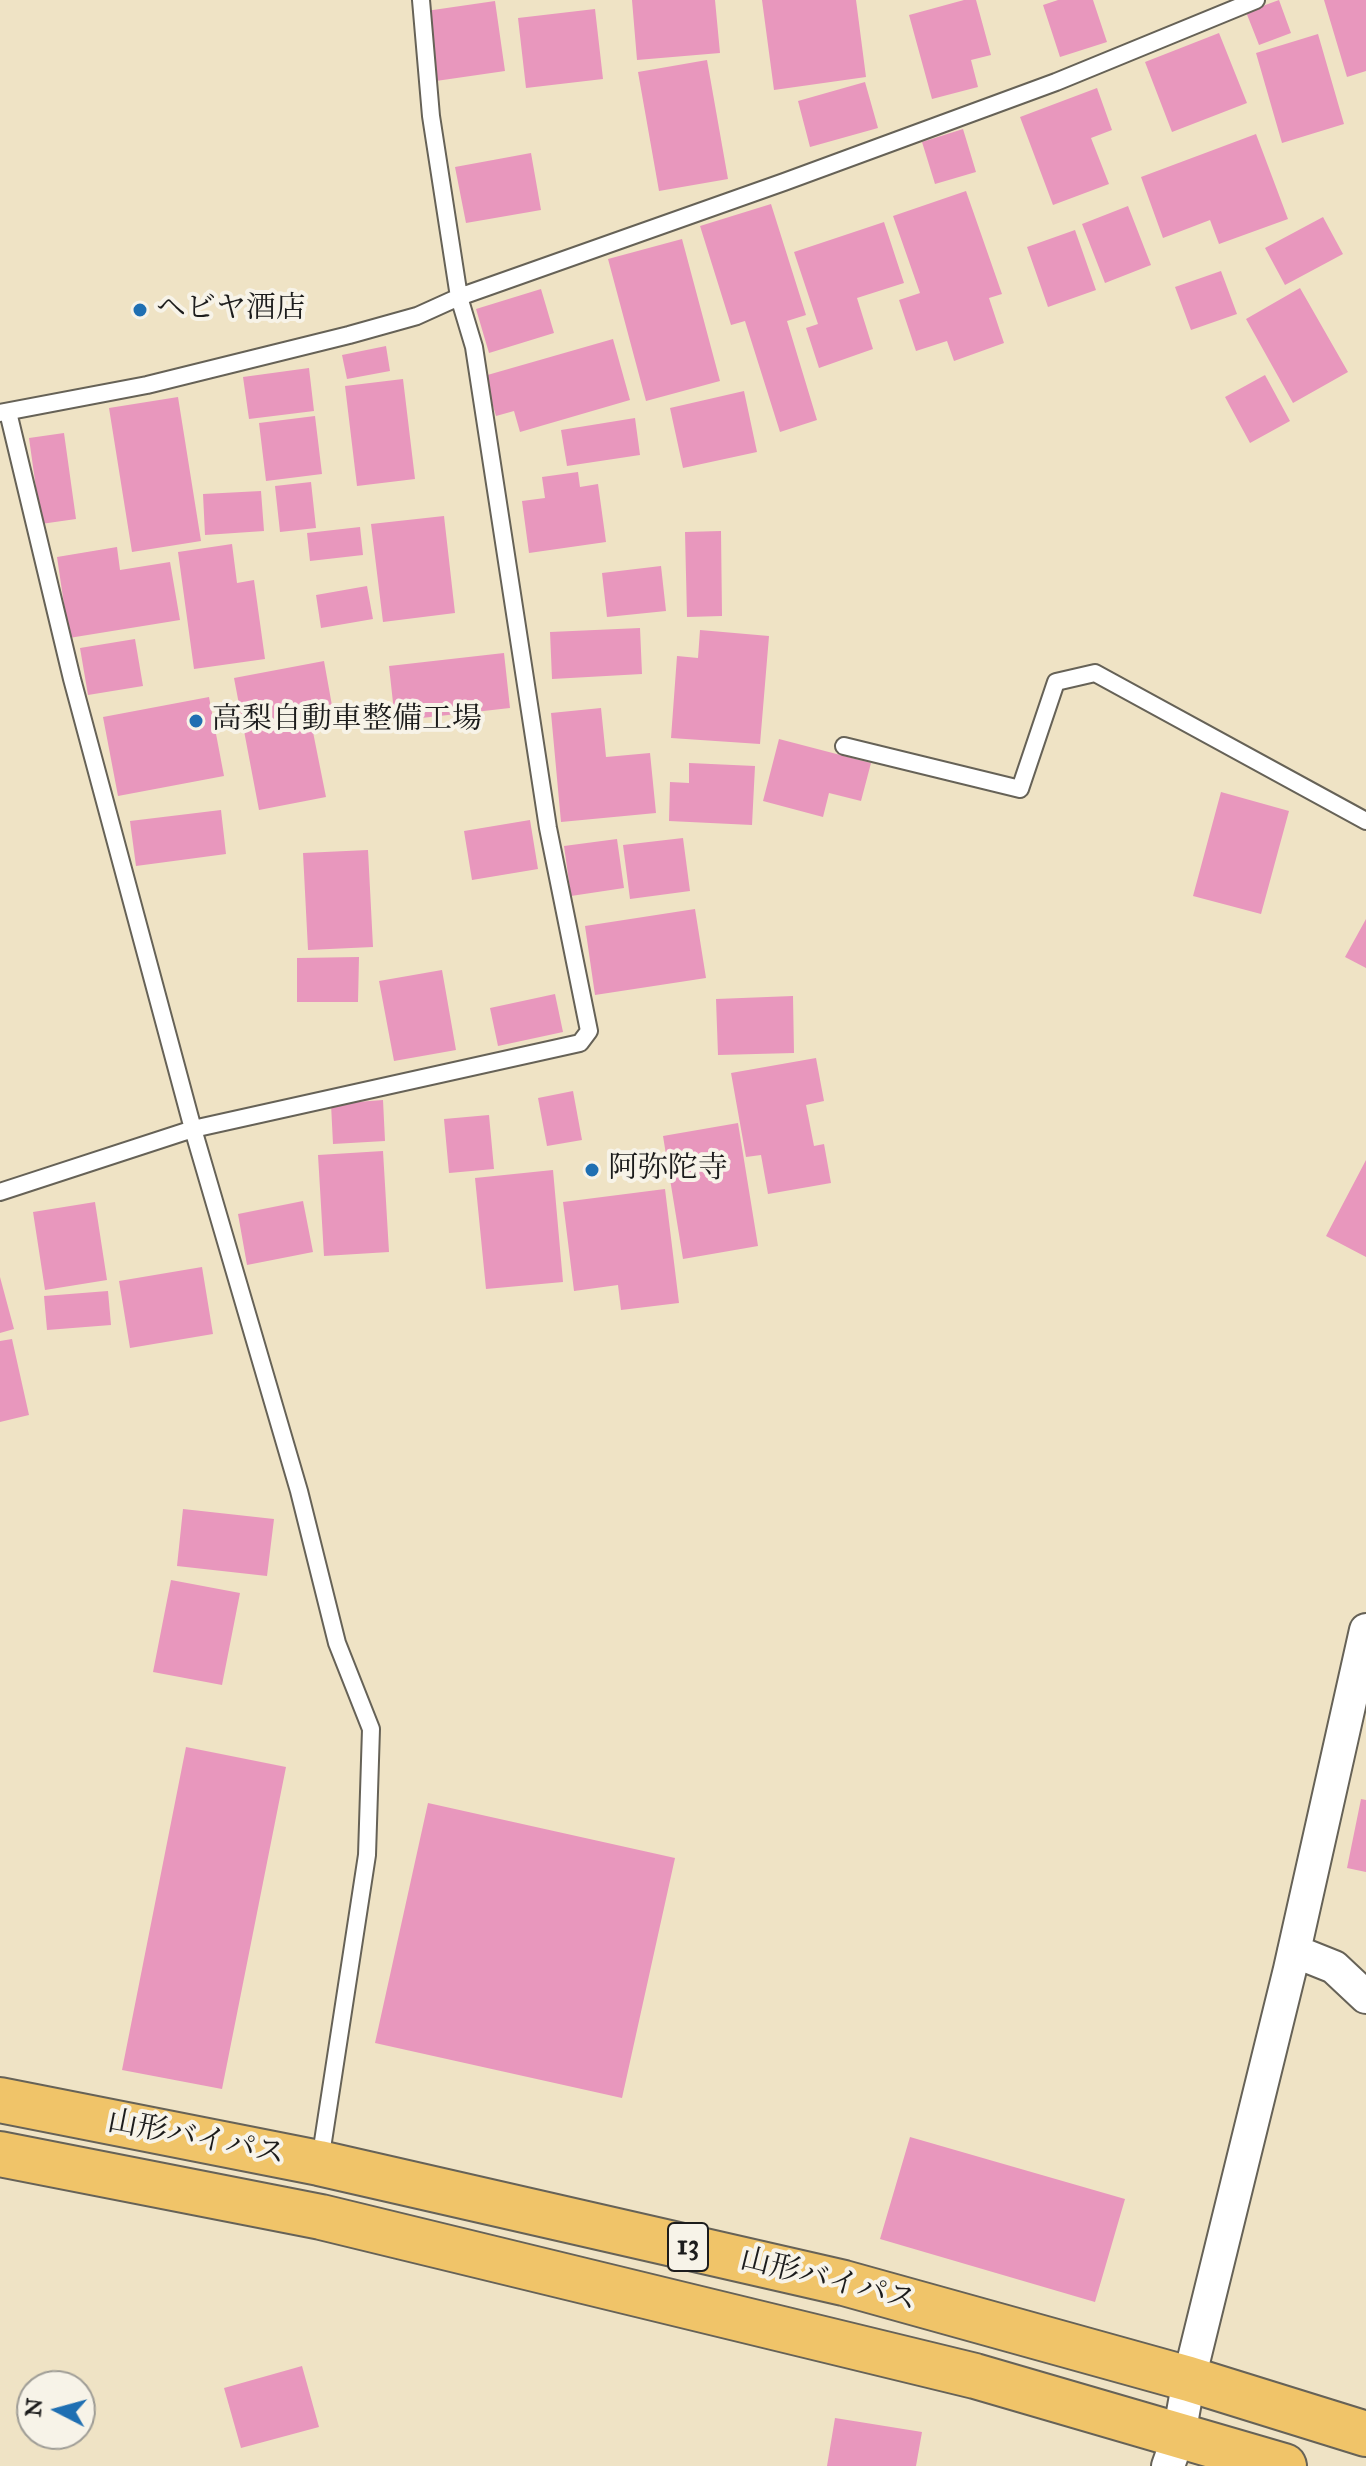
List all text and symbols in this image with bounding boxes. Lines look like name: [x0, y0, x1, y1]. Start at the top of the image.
place label: ヘビヤ酒店: [156, 292, 306, 328]
marker: ヘビヤ酒店: [131, 301, 149, 319]
place label: 高梨自動車整備工場: [212, 703, 482, 739]
marker: 高梨自動車整備工場: [187, 712, 205, 730]
place label: 阿弥陀寺: [608, 1152, 728, 1188]
marker: 阿弥陀寺: [583, 1161, 601, 1179]
street label: 山形バイパス: [104, 2104, 288, 2174]
road number: 13: [668, 2223, 708, 2271]
street label: 山形バイパス: [736, 2242, 920, 2320]
north arrow: [16, 2370, 96, 2450]
text: N: [19, 2397, 48, 2418]

